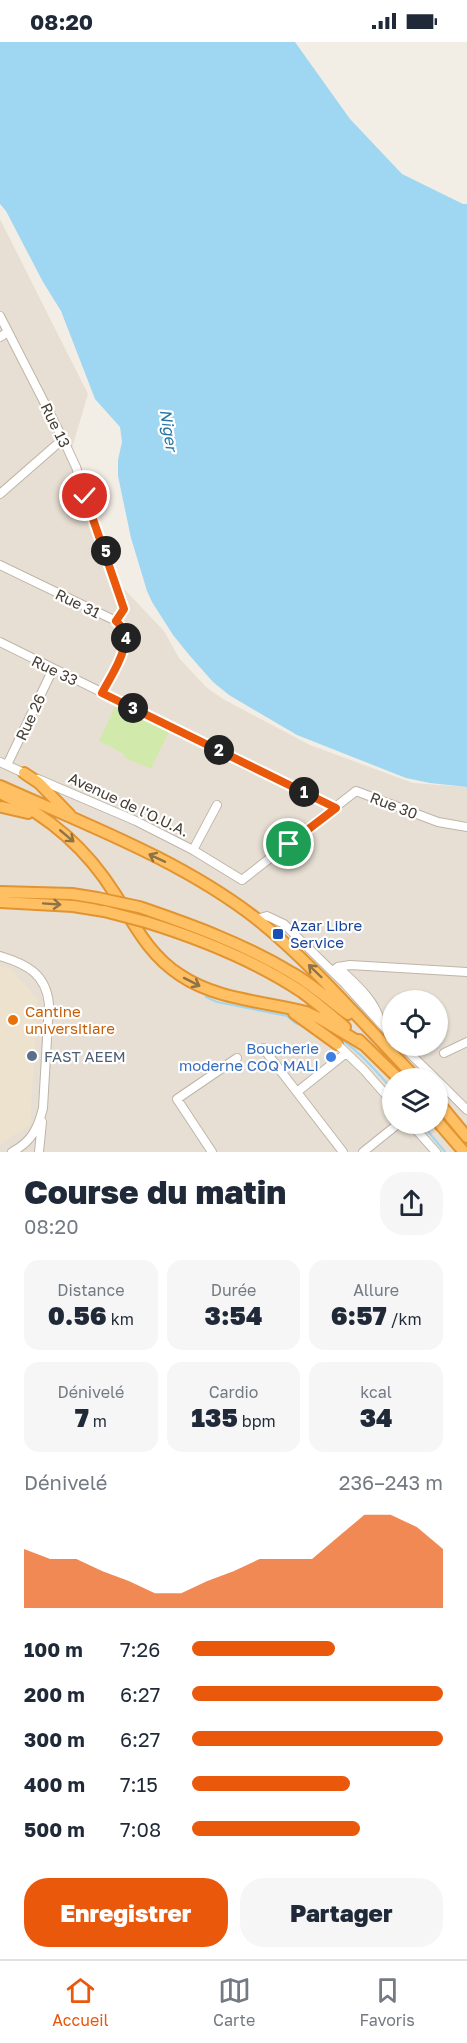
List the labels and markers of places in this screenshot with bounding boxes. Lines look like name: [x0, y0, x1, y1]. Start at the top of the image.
pin: [59, 470, 110, 521]
pin: 5: [91, 536, 121, 566]
pin: 4: [111, 623, 141, 653]
pin: 3: [118, 693, 148, 723]
pin: 2: [204, 735, 234, 765]
pin: 1: [289, 777, 319, 807]
pin: [263, 818, 314, 869]
place label: Azar Libre Service: [290, 916, 362, 951]
marker: Azar Libre Service: [271, 927, 285, 941]
place label: Cantine universitiare: [25, 1002, 115, 1037]
marker: Cantine universitiare: [6, 1013, 20, 1027]
place label: Boucherie moderne COQ MALI: [179, 1039, 319, 1074]
place label: FAST AEEM: [44, 1047, 126, 1065]
marker: FAST AEEM: [25, 1049, 39, 1063]
marker: Boucherie moderne COQ MALI: [324, 1050, 338, 1064]

